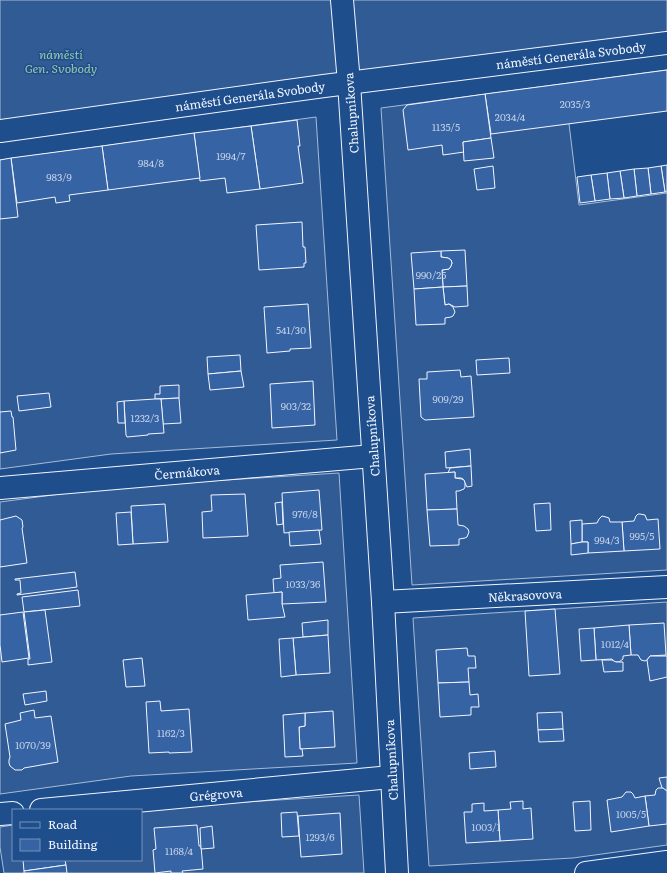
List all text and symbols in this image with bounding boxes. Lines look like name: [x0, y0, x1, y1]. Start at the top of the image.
street label: náměstí Generála Svobody: [495, 37, 647, 73]
park label: náměstí Gen. Svobody: [25, 45, 97, 77]
street label: Chalupníkova: [339, 72, 363, 154]
street label: náměstí Generála Svobody: [174, 77, 326, 115]
house number: 2035/3: [560, 96, 590, 111]
house number: 2034/4: [495, 109, 526, 124]
house number: 1135/5: [432, 119, 460, 134]
house number: 1994/7: [216, 148, 246, 163]
house number: 984/8: [138, 155, 165, 170]
house number: 983/9: [46, 169, 72, 184]
house number: 990/25: [416, 267, 446, 282]
house number: 541/30: [276, 322, 306, 337]
house number: 909/29: [433, 391, 463, 406]
street label: Chalupníkova: [360, 395, 384, 477]
house number: 903/32: [281, 398, 311, 413]
house number: 1232/3: [131, 410, 159, 425]
street label: Čermákova: [153, 460, 221, 484]
house number: 976/8: [292, 506, 318, 521]
house number: 995/5: [630, 528, 654, 543]
house number: 994/3: [594, 532, 620, 547]
house number: 1033/36: [286, 576, 321, 591]
street label: Někrasovova: [488, 584, 563, 606]
house number: 1012/4: [601, 636, 629, 651]
street label: Chalupníkova: [380, 719, 402, 801]
house number: 1162/3: [157, 725, 185, 740]
house number: 1070/39: [15, 737, 51, 752]
street label: Grégrova: [189, 783, 244, 805]
house number: 1005/5: [616, 806, 646, 821]
legend: [12, 809, 142, 861]
text: Road: [48, 815, 78, 833]
house number: 1003/1: [471, 819, 501, 834]
house number: 1293/6: [305, 829, 335, 844]
text: Building: [48, 835, 98, 853]
house number: 1168/4: [165, 843, 193, 858]

